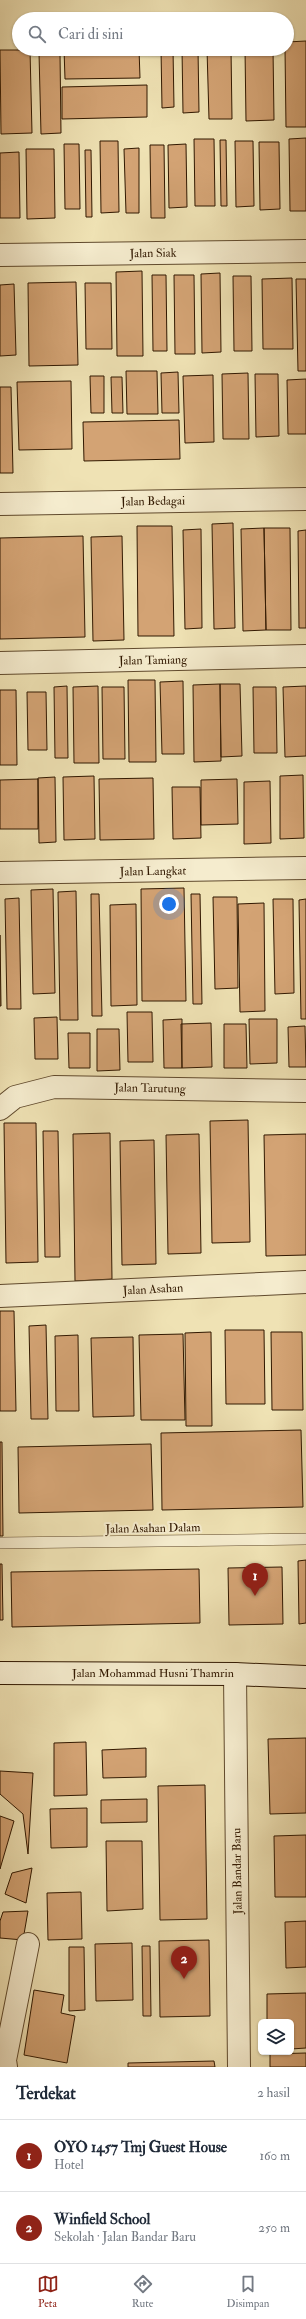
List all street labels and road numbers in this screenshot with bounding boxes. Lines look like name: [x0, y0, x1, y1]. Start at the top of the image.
street label: Jalan Siak: [128, 246, 177, 261]
street label: Jalan Bedagai: [120, 493, 185, 510]
street label: Jalan Tamiang: [118, 652, 188, 669]
street label: Jalan Langkat: [119, 863, 186, 880]
street label: Jalan Tarutung: [113, 1080, 187, 1097]
street label: Jalan Asahan: [122, 1280, 184, 1299]
street label: Jalan Asahan Dalam: [104, 1520, 201, 1537]
street label: Jalan Mohammad Husni Thamrin: [71, 1666, 234, 1681]
street label: Jalan Bandar Baru: [229, 1828, 246, 1915]

